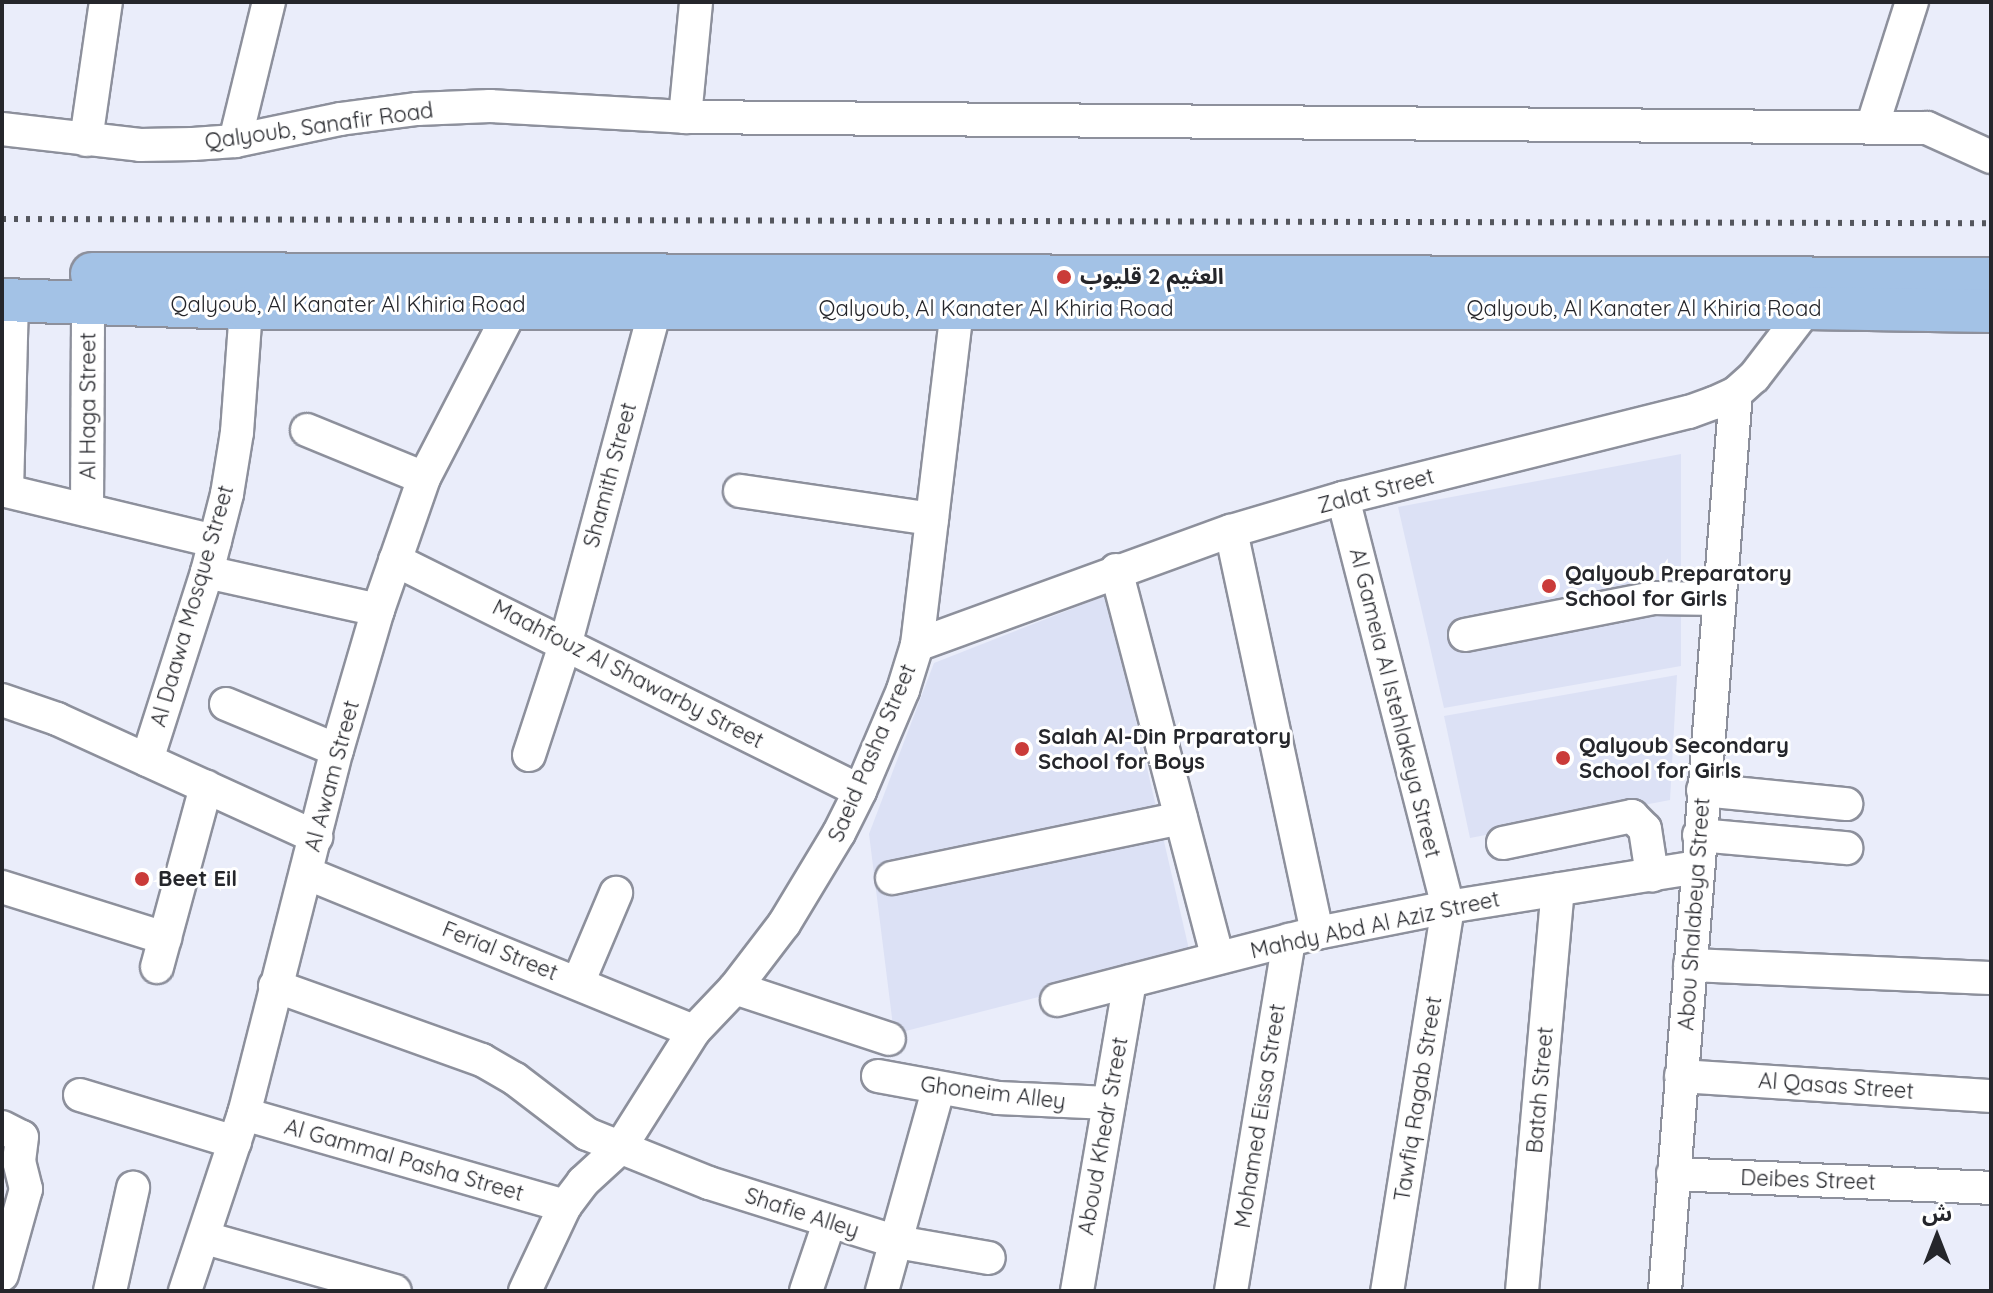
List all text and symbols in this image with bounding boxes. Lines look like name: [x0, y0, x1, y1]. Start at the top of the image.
street label: Qalyoub, Sanafir Road: [203, 97, 435, 155]
place label: العثيم 2 قليوب: [1080, 264, 1224, 290]
marker: العثيم 2 قليوب: [1055, 268, 1073, 286]
street label: Qalyoub, Al Kanater Al Khiria Road: [170, 292, 526, 318]
street label: Qalyoub, Al Kanater Al Khiria Road: [818, 296, 1174, 322]
street label: Qalyoub, Al Kanater Al Khiria Road: [1466, 296, 1822, 322]
street label: Al Haga Street: [75, 332, 101, 480]
street label: Shamith Street: [578, 400, 642, 550]
street label: Zalat Street: [1315, 463, 1437, 519]
street label: Al Daawa Mosque Street: [145, 482, 239, 730]
street label: Al Gameia Al Istehlakeya Street: [1344, 545, 1446, 861]
place label: Qalyoub Preparatory School for Girls: [1565, 560, 1792, 612]
marker: Qalyoub Preparatory School for Girls: [1540, 577, 1558, 595]
street label: Maahfouz Al Shawarby Street: [488, 594, 768, 754]
street label: Saeid Pasha Street: [823, 660, 921, 846]
street label: Al Awam Street: [299, 697, 365, 855]
place label: Salah Al-Din Prparatory School for Boys: [1038, 723, 1291, 774]
place label: Qalyoub Secondary School for Girls: [1579, 732, 1789, 784]
marker: Salah Al-Din Prparatory School for Boys: [1013, 740, 1031, 758]
marker: Qalyoub Secondary School for Girls: [1554, 749, 1572, 767]
street label: Abou Shalabeya Street: [1673, 797, 1715, 1031]
place label: Beet Eil: [158, 866, 237, 892]
marker: Beet Eil: [133, 870, 151, 888]
street label: Mahdy Abd Al Aziz Street: [1248, 886, 1502, 964]
street label: Ferial Street: [438, 916, 562, 986]
street label: Tawfiq Ragab Street: [1389, 995, 1447, 1203]
street label: Mohamed Eissa Street: [1229, 1002, 1291, 1230]
street label: Batah Street: [1521, 1026, 1559, 1154]
street label: Aboud Khedr Street: [1073, 1035, 1133, 1237]
street label: Al Qasas Street: [1757, 1067, 1915, 1105]
street label: Ghoneim Alley: [919, 1071, 1067, 1115]
street label: Al Gammal Pasha Street: [281, 1113, 527, 1207]
street label: Deibes Street: [1740, 1164, 1876, 1196]
street label: Shafie Alley: [742, 1182, 862, 1244]
north arrow: [1897, 1197, 1977, 1277]
text: ش: [1922, 1199, 1952, 1227]

